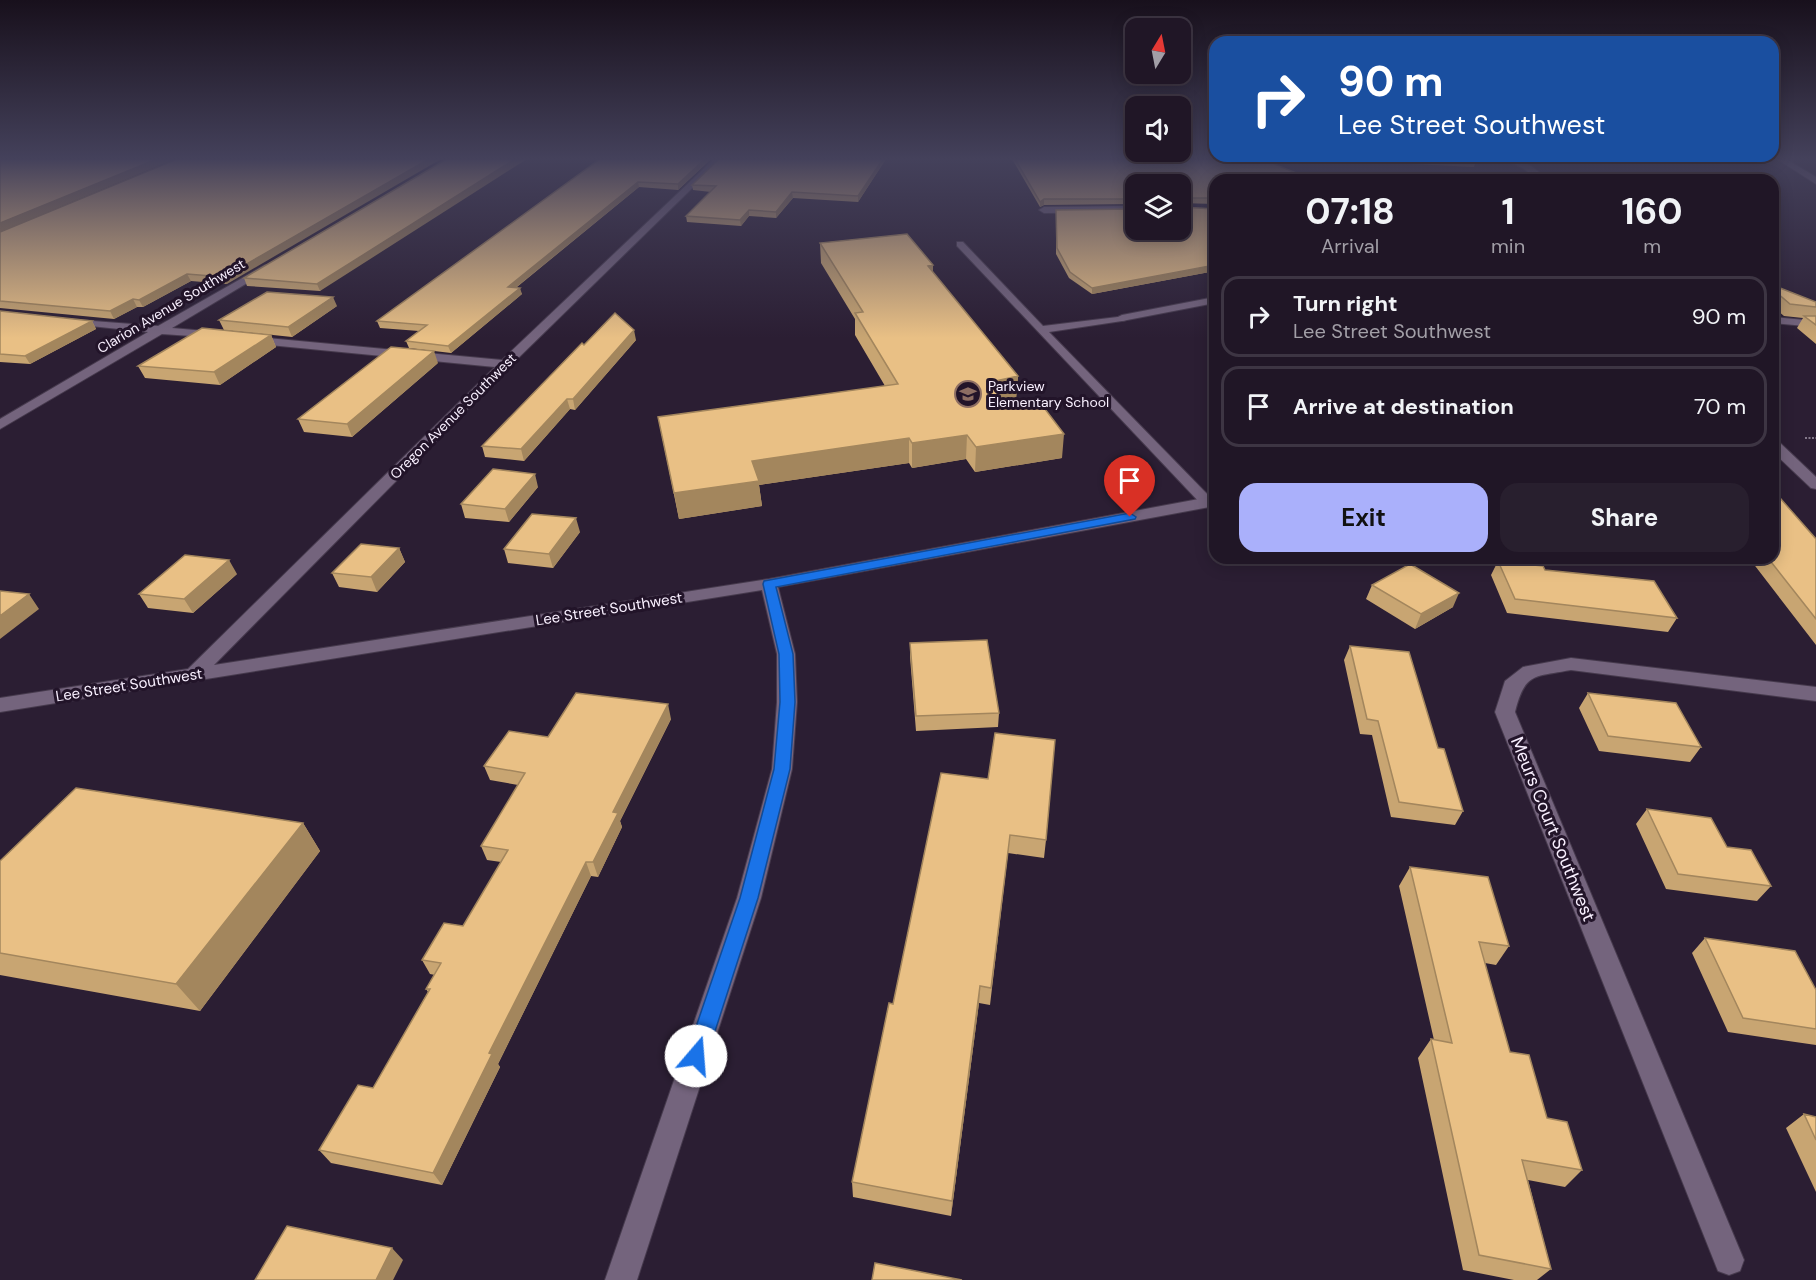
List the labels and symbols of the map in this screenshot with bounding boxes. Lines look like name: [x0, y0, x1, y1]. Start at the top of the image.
north arrow: [1125, 18, 1191, 84]
street label: Clarion Avenue Southwest: [94, 255, 248, 357]
street label: Oregon Avenue Southwest: [386, 349, 520, 483]
place label: Parkview Elementary School: [988, 377, 1109, 411]
school or university icon: Parkview Elementary School: [953, 379, 983, 409]
pin: [1104, 455, 1155, 517]
street label: Lee Street Southwest: [534, 587, 684, 630]
street label: Lee Street Southwest: [54, 663, 204, 706]
street label: Meurs Court Southwest: [1505, 733, 1601, 925]
position arrow: [664, 1024, 728, 1088]

